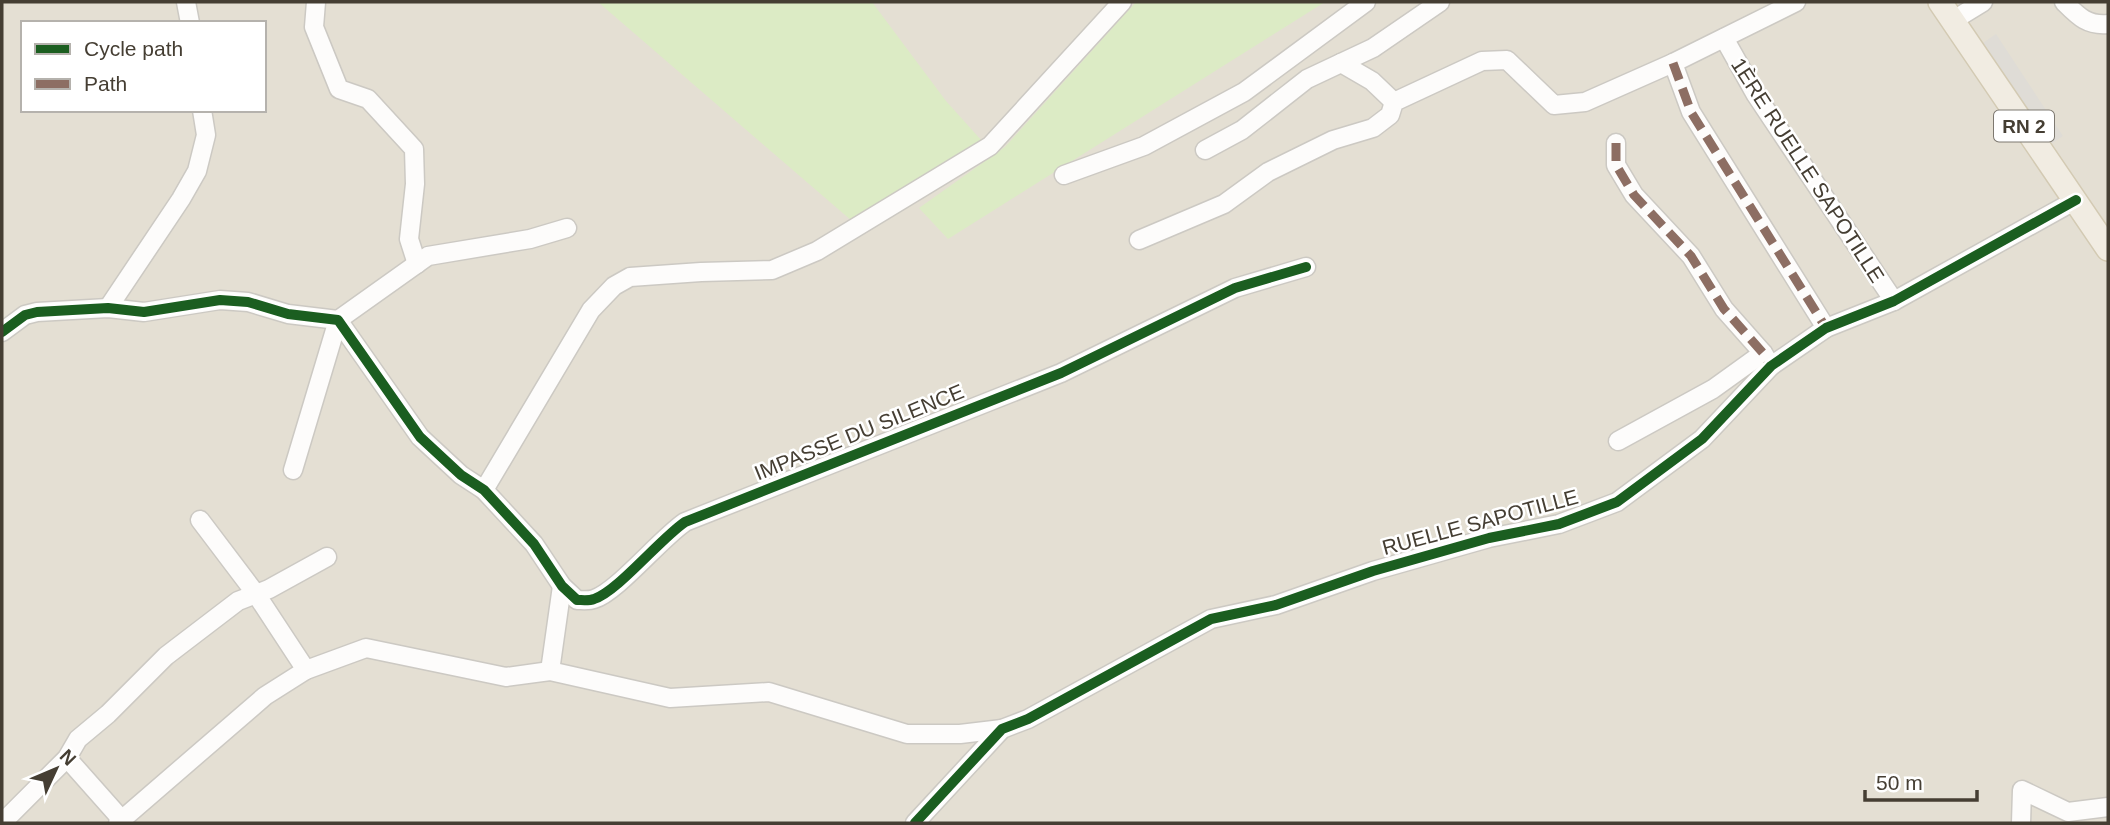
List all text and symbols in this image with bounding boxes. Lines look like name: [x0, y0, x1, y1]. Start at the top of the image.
legend: [21, 21, 266, 112]
text: Cycle path: [84, 37, 183, 60]
street label: 1ÈRE RUELLE SAPOTILLE: [1727, 54, 1889, 286]
text: Path: [84, 72, 127, 95]
road number: RN 2: [1994, 110, 2054, 142]
street label: IMPASSE DU SILENCE: [751, 379, 967, 485]
street label: RUELLE SAPOTILLE: [1380, 485, 1580, 559]
north arrow: [21, 734, 91, 804]
text: N: [56, 745, 80, 770]
scale bar: [1865, 758, 1977, 802]
text: 50 m: [1876, 771, 1923, 794]

